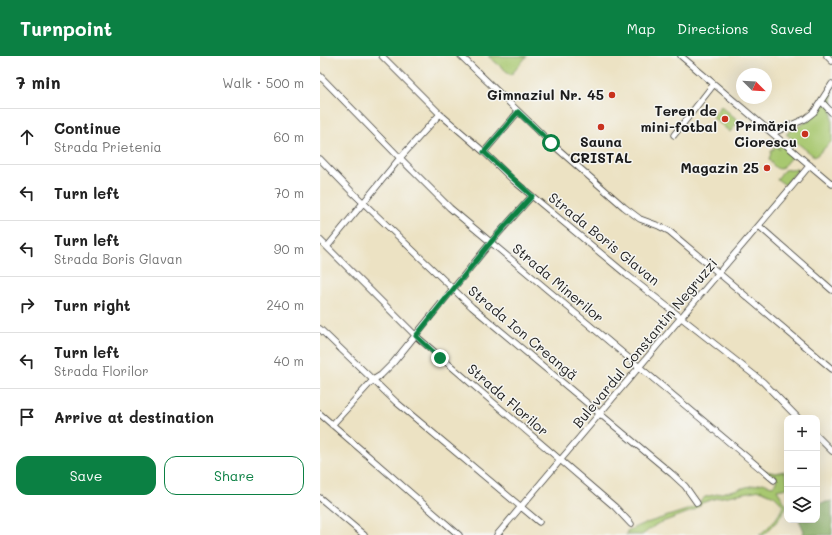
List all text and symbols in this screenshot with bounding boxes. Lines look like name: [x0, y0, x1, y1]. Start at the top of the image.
text: Turnpoint: [20, 16, 112, 41]
text: Map: [627, 19, 655, 38]
text: Directions: [677, 19, 748, 38]
text: Saved: [770, 19, 812, 38]
north arrow: [736, 68, 772, 104]
text: 7 min: [16, 71, 61, 93]
text: Walk · 500 m: [222, 74, 304, 91]
place label: Gimnaziul Nr. 45: [487, 85, 604, 104]
marker: Gimnaziul Nr. 45: [607, 90, 617, 100]
place label: Teren de mini-fotbal: [640, 101, 717, 136]
marker: Teren de mini-fotbal: [720, 114, 730, 124]
place label: Primăria Ciorescu: [734, 116, 797, 151]
text: Continue: [54, 118, 121, 138]
marker: Sauna CRISTAL: [596, 122, 606, 132]
icon: ahead: [16, 126, 38, 148]
text: 60 m: [274, 128, 304, 145]
marker: Primăria Ciorescu: [800, 129, 810, 139]
place label: Sauna CRISTAL: [570, 132, 632, 167]
route start: [542, 134, 560, 152]
text: Strada Prietenia: [54, 138, 162, 155]
place label: Magazin 25: [680, 158, 759, 177]
marker: Magazin 25: [762, 163, 772, 173]
icon: left: [16, 182, 38, 204]
text: Turn left: [54, 183, 119, 203]
text: 70 m: [274, 184, 304, 201]
street label: Strada Boris Glavan: [545, 188, 664, 289]
text: Turn left: [54, 230, 119, 250]
icon: left: [16, 238, 38, 260]
street label: Strada Minerilor: [509, 239, 608, 326]
text: 90 m: [274, 240, 304, 257]
text: Strada Boris Glavan: [54, 250, 182, 267]
street label: Bulevardul Constantin Negruzzi: [568, 254, 721, 432]
street label: Strada Ion Creangă: [465, 281, 582, 384]
icon: right: [16, 294, 38, 316]
text: Turn right: [54, 295, 131, 315]
text: 240 m: [267, 296, 304, 313]
text: Turn left: [54, 342, 119, 362]
route end: [431, 349, 449, 367]
icon: left: [16, 350, 38, 372]
text: 40 m: [274, 352, 304, 369]
street label: Strada Florilor: [464, 359, 553, 440]
text: Strada Florilor: [54, 362, 148, 379]
icon: arrive: [16, 406, 38, 428]
text: Arrive at destination: [54, 407, 214, 427]
map controls: [784, 415, 820, 523]
button: +: [784, 415, 820, 451]
button: −: [784, 451, 820, 487]
button: Save: [16, 456, 156, 495]
button: Share: [164, 456, 304, 495]
button: layers: [784, 487, 820, 523]

